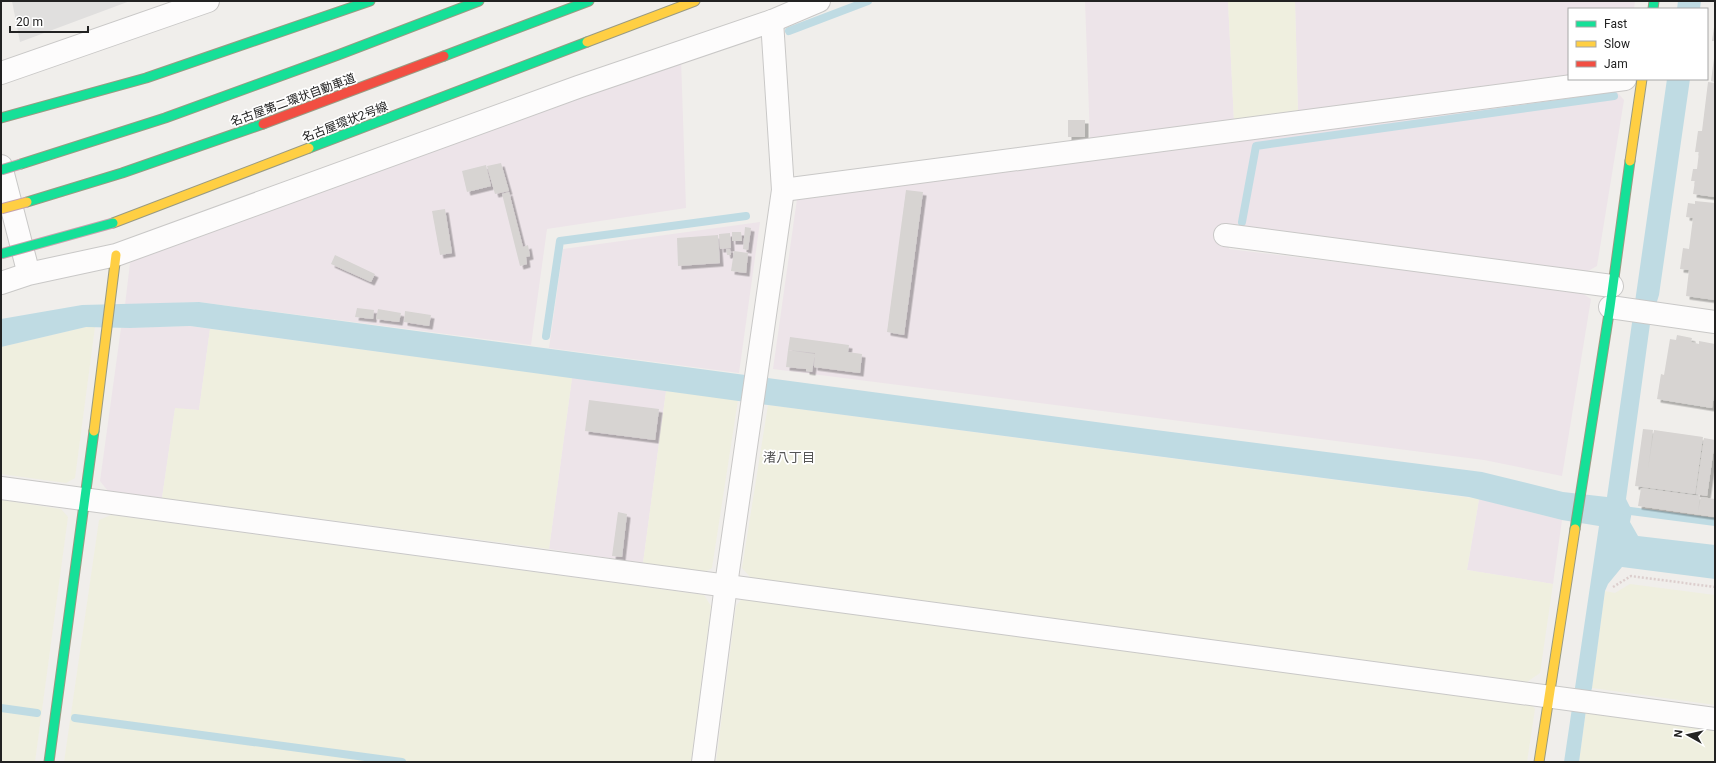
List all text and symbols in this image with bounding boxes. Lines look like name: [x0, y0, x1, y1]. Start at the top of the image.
scale bar: [10, 8, 88, 34]
legend: [1568, 8, 1708, 80]
text: 20 m: [16, 15, 43, 29]
text: Fast: [1604, 17, 1627, 31]
text: Slow: [1604, 37, 1630, 51]
text: Jam: [1604, 57, 1628, 71]
street label: 名古屋第二環状自動車道: [229, 71, 357, 129]
street label: 名古屋環状2号線: [300, 99, 390, 145]
district label: 渚八丁目: [763, 450, 815, 465]
north arrow: [1668, 715, 1708, 755]
text: N: [1672, 729, 1686, 738]

